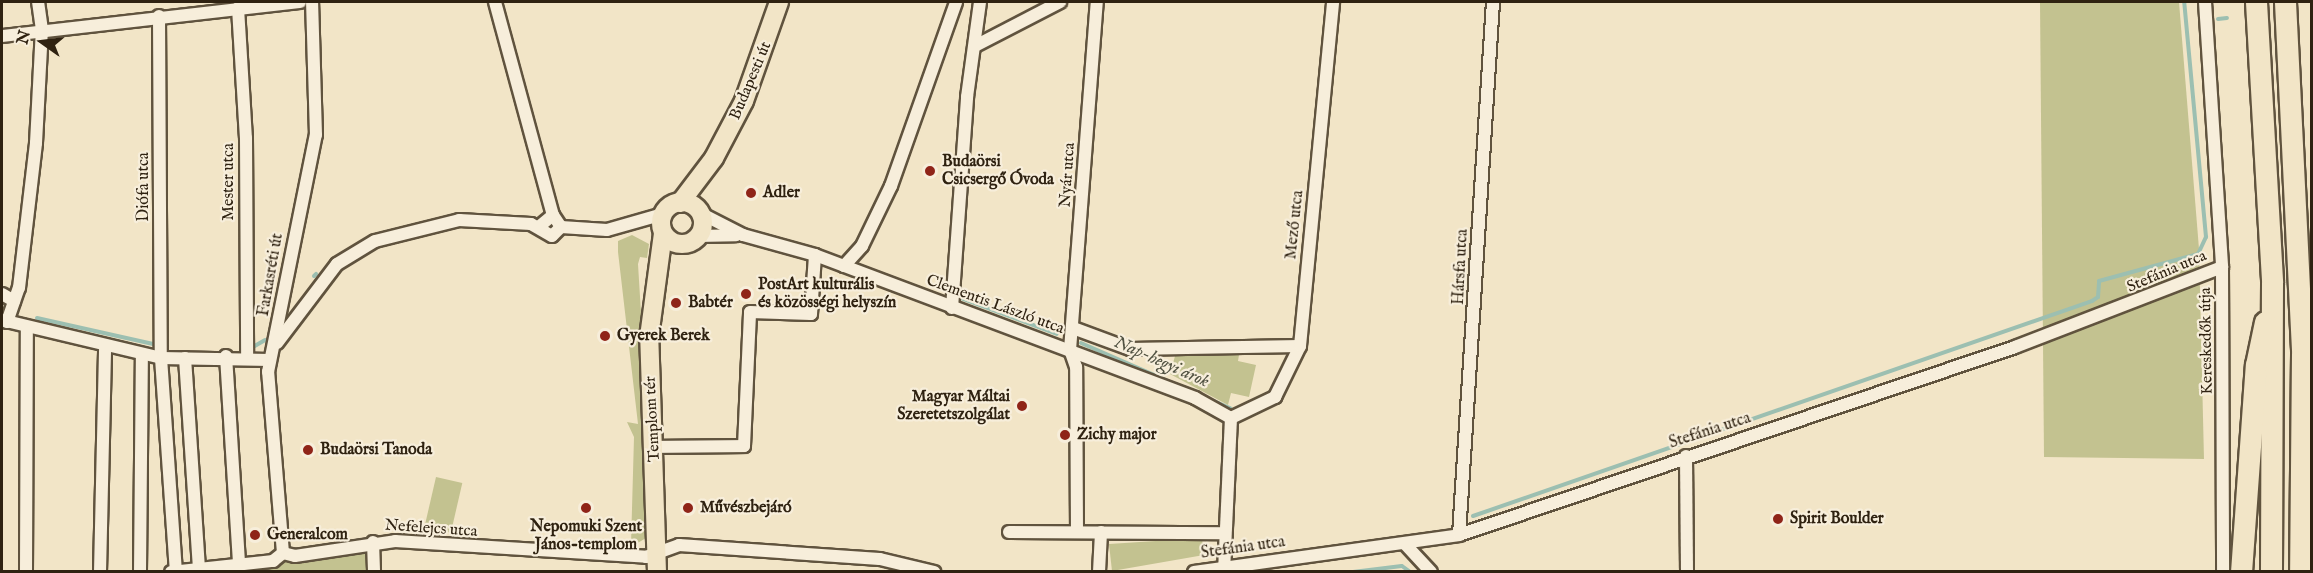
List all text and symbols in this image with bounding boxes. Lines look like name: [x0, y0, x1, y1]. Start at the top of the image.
north arrow: [12, 12, 72, 72]
text: N: [13, 29, 36, 47]
street label: Budapesti út: [726, 39, 776, 123]
street label: Nyár utca: [1056, 142, 1080, 208]
street label: Mester utca: [219, 143, 239, 221]
street label: Diófa utca: [134, 152, 154, 222]
place label: Budaörsi Csicsergő Óvoda: [942, 152, 1054, 190]
marker: Budaörsi Csicsergő Óvoda: [923, 164, 937, 178]
place label: Adler: [763, 183, 800, 203]
marker: Adler: [744, 186, 758, 200]
street label: Mező utca: [1282, 190, 1308, 260]
street label: Hársfa utca: [1449, 229, 1473, 305]
street label: Farkasréti út: [254, 232, 288, 318]
street label: Stefánia utca: [2124, 247, 2210, 297]
street label: Clementis László utca: [923, 271, 1067, 339]
place label: PostArt kulturális és közösségi helyszín: [758, 275, 896, 313]
marker: PostArt kulturális és közösségi helyszín: [739, 287, 753, 301]
street label: Kereskedők útja: [2196, 287, 2218, 395]
place label: Babtér: [688, 293, 733, 313]
marker: Babtér: [669, 296, 683, 310]
place label: Gyerek Berek: [617, 326, 710, 346]
marker: Gyerek Berek: [598, 329, 612, 343]
water label: Nap-hegyi árok: [1110, 332, 1212, 394]
street label: Templom tér: [641, 376, 665, 462]
place label: Magyar Máltai Szeretetszolgálat: [897, 387, 1010, 425]
marker: Magyar Máltai Szeretetszolgálat: [1015, 399, 1029, 413]
street label: Stefánia utca: [1667, 409, 1753, 453]
place label: Zichy major: [1077, 425, 1157, 445]
marker: Zichy major: [1058, 428, 1072, 442]
place label: Budaörsi Tanoda: [320, 440, 432, 460]
marker: Budaörsi Tanoda: [301, 443, 315, 457]
place label: Művészbejáró: [700, 498, 792, 518]
marker: Nepomuki Szent János-templom: [579, 501, 593, 515]
marker: Művészbejáró: [681, 501, 695, 515]
place label: Spirit Boulder: [1790, 509, 1884, 529]
marker: Spirit Boulder: [1771, 512, 1785, 526]
street label: Nefelejcs utca: [384, 516, 478, 542]
place label: Nepomuki Szent János-templom: [530, 517, 642, 555]
place label: Generalcom: [267, 525, 348, 545]
marker: Generalcom: [248, 528, 262, 542]
street label: Stefánia utca: [1200, 533, 1286, 563]

